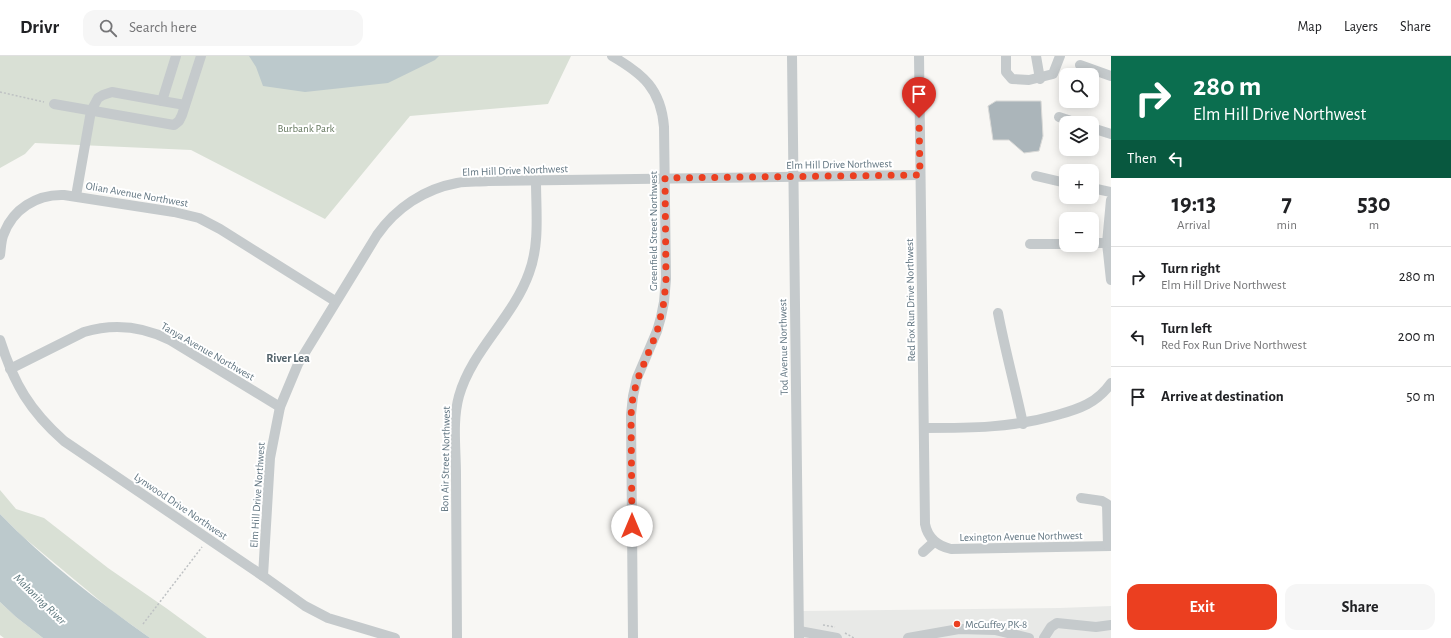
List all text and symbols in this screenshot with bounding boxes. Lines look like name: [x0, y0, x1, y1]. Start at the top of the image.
search box: [83, 10, 363, 46]
icon: search: [97, 17, 119, 39]
text: Drivr: [20, 18, 59, 37]
text: Search here: [129, 20, 197, 35]
text: Map: [1297, 20, 1322, 34]
text: Layers: [1344, 20, 1378, 34]
text: Share: [1400, 20, 1431, 34]
map controls: [1059, 68, 1099, 252]
button: search: [1059, 68, 1099, 108]
icon: right: [1127, 72, 1179, 124]
text: 280 m: [1193, 73, 1261, 101]
pin: [902, 77, 936, 118]
icon: arrive: [908, 83, 930, 105]
text: Elm Hill Drive Northwest: [1193, 106, 1366, 124]
button: layers: [1059, 116, 1099, 156]
park label: Burbank Park: [277, 123, 335, 134]
icon: left: [1165, 148, 1187, 170]
text: Then: [1127, 151, 1157, 166]
street label: Elm Hill Drive Northwest: [786, 158, 892, 171]
street label: Elm Hill Drive Northwest: [462, 163, 569, 178]
button: +: [1059, 164, 1099, 204]
street label: Greenfield Street Northwest: [648, 171, 659, 291]
street label: Olian Avenue Northwest: [85, 180, 189, 209]
text: 19:13: [1171, 192, 1216, 216]
text: 7: [1282, 192, 1292, 216]
text: 530: [1357, 192, 1391, 216]
button: −: [1059, 212, 1099, 252]
text: Arrival: [1177, 219, 1211, 232]
text: min: [1277, 219, 1297, 232]
text: m: [1369, 219, 1379, 232]
street label: Red Fox Run Drive Northwest: [904, 238, 917, 362]
text: Turn right: [1161, 261, 1220, 276]
icon: right: [1127, 266, 1149, 288]
text: 280 m: [1399, 269, 1435, 284]
text: Elm Hill Drive Northwest: [1161, 279, 1286, 292]
street label: Tod Avenue Northwest: [777, 298, 790, 395]
street label: Tanya Avenue Northwest: [159, 320, 257, 383]
text: Turn left: [1161, 321, 1212, 336]
icon: left: [1127, 326, 1149, 348]
text: 200 m: [1398, 329, 1435, 344]
text: Red Fox Run Drive Northwest: [1161, 339, 1307, 352]
district label: River Lea: [266, 352, 310, 364]
icon: arrive: [1127, 386, 1149, 408]
text: Arrive at destination: [1161, 389, 1284, 404]
text: 50 m: [1406, 389, 1435, 404]
street label: Bon Air Street Northwest: [439, 406, 452, 512]
street label: Elm Hill Drive Northwest: [248, 441, 267, 548]
street label: Lynwood Drive Northwest: [132, 471, 230, 542]
position arrow: [611, 505, 653, 547]
street label: Lexington Avenue Northwest: [959, 530, 1083, 543]
water label: Mahoning River: [12, 571, 69, 628]
button: Exit: [1127, 584, 1277, 630]
button: Share: [1285, 584, 1435, 630]
marker: McGuffey PK-8: [952, 619, 962, 629]
place label: McGuffey PK-8: [965, 619, 1027, 630]

